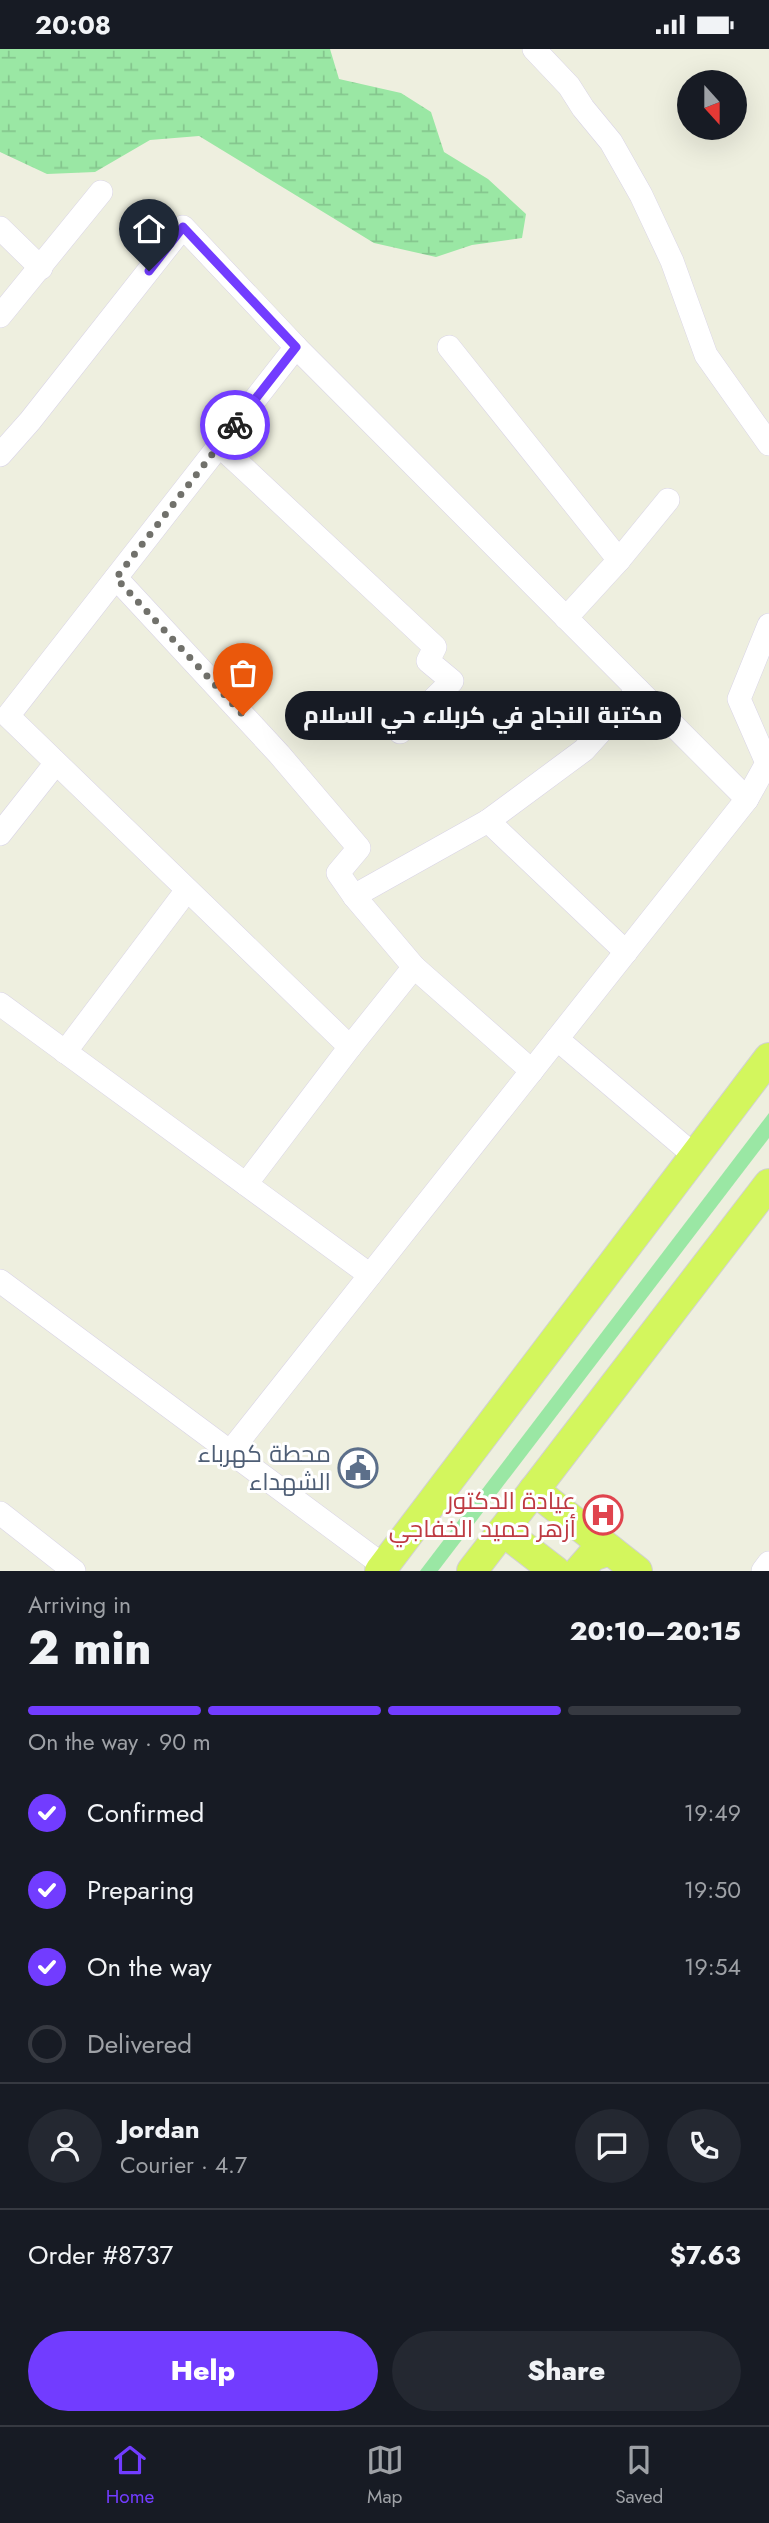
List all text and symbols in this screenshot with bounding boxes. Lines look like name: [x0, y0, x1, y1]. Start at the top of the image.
text: 20:08: [35, 6, 111, 44]
north arrow: [677, 70, 747, 140]
map controls: [677, 70, 747, 140]
pin: [119, 199, 179, 271]
icon: home: [130, 210, 168, 248]
courier: [200, 390, 270, 460]
icon: bike: [216, 406, 254, 444]
pin: [213, 643, 273, 715]
icon: bag: [224, 654, 262, 692]
callout: مكتبة النجاح في كربلاء حي السلام: [285, 691, 680, 739]
text: مكتبة النجاح في كربلاء حي السلام: [303, 698, 663, 732]
place label: محطة كهرباء الشهداء: [197, 1436, 331, 1499]
public building icon: محطة كهرباء الشهداء: [337, 1447, 379, 1489]
place label: عيادة الدكتور أزهر حميد الخفاجي: [389, 1483, 576, 1548]
hospital icon: عيادة الدكتور أزهر حميد الخفاجي: [582, 1494, 624, 1536]
text: Arriving in: [28, 1588, 131, 1622]
text: 20:10–20:15: [570, 1612, 741, 1650]
text: 2 min: [28, 1615, 152, 1681]
text: On the way · 90 m: [28, 1725, 211, 1759]
icon: check: [28, 1794, 66, 1832]
text: Confirmed: [87, 1794, 204, 1832]
text: 19:49: [684, 1796, 741, 1830]
icon: check: [28, 1871, 66, 1909]
text: Preparing: [87, 1871, 194, 1909]
text: 19:50: [684, 1873, 741, 1907]
icon: check: [28, 1948, 66, 1986]
text: On the way: [87, 1948, 212, 1986]
text: 19:54: [684, 1950, 741, 1984]
text: Delivered: [87, 2025, 192, 2063]
button: person: [28, 2109, 102, 2183]
button: chat: [575, 2109, 649, 2183]
button: phone: [667, 2109, 741, 2183]
text: Jordan: [120, 2110, 200, 2148]
text: Courier · 4.7: [120, 2148, 247, 2182]
text: Order #8737: [28, 2236, 173, 2274]
text: $7.63: [670, 2236, 741, 2274]
button: Help: [28, 2331, 378, 2411]
button: Share: [392, 2331, 741, 2411]
tab: Home: [106, 2441, 154, 2510]
tab: Map: [366, 2441, 404, 2510]
tab: Saved: [615, 2441, 663, 2510]

